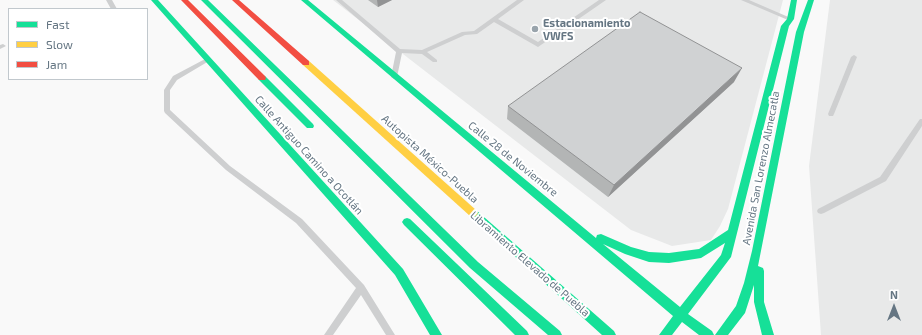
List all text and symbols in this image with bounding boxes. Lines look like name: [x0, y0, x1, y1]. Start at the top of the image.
legend: [8, 8, 148, 80]
place label: Estacionamiento VWFS: [543, 16, 631, 42]
text: Fast: [46, 17, 69, 31]
marker: Estacionamiento VWFS: [530, 24, 540, 34]
text: Slow: [46, 37, 73, 51]
text: Jam: [46, 57, 67, 71]
street label: Avenida San Lorenzo Almecatla: [740, 90, 782, 246]
street label: Calle Antiguo Camino a Ocotlán: [252, 93, 366, 217]
street label: Autopista México-Puebla: [379, 112, 481, 206]
street label: Calle 28 de Noviembre: [465, 119, 561, 199]
street label: Libramiento Elevado de Puebla: [468, 209, 592, 319]
north arrow: [874, 287, 914, 327]
text: N: [890, 288, 898, 301]

